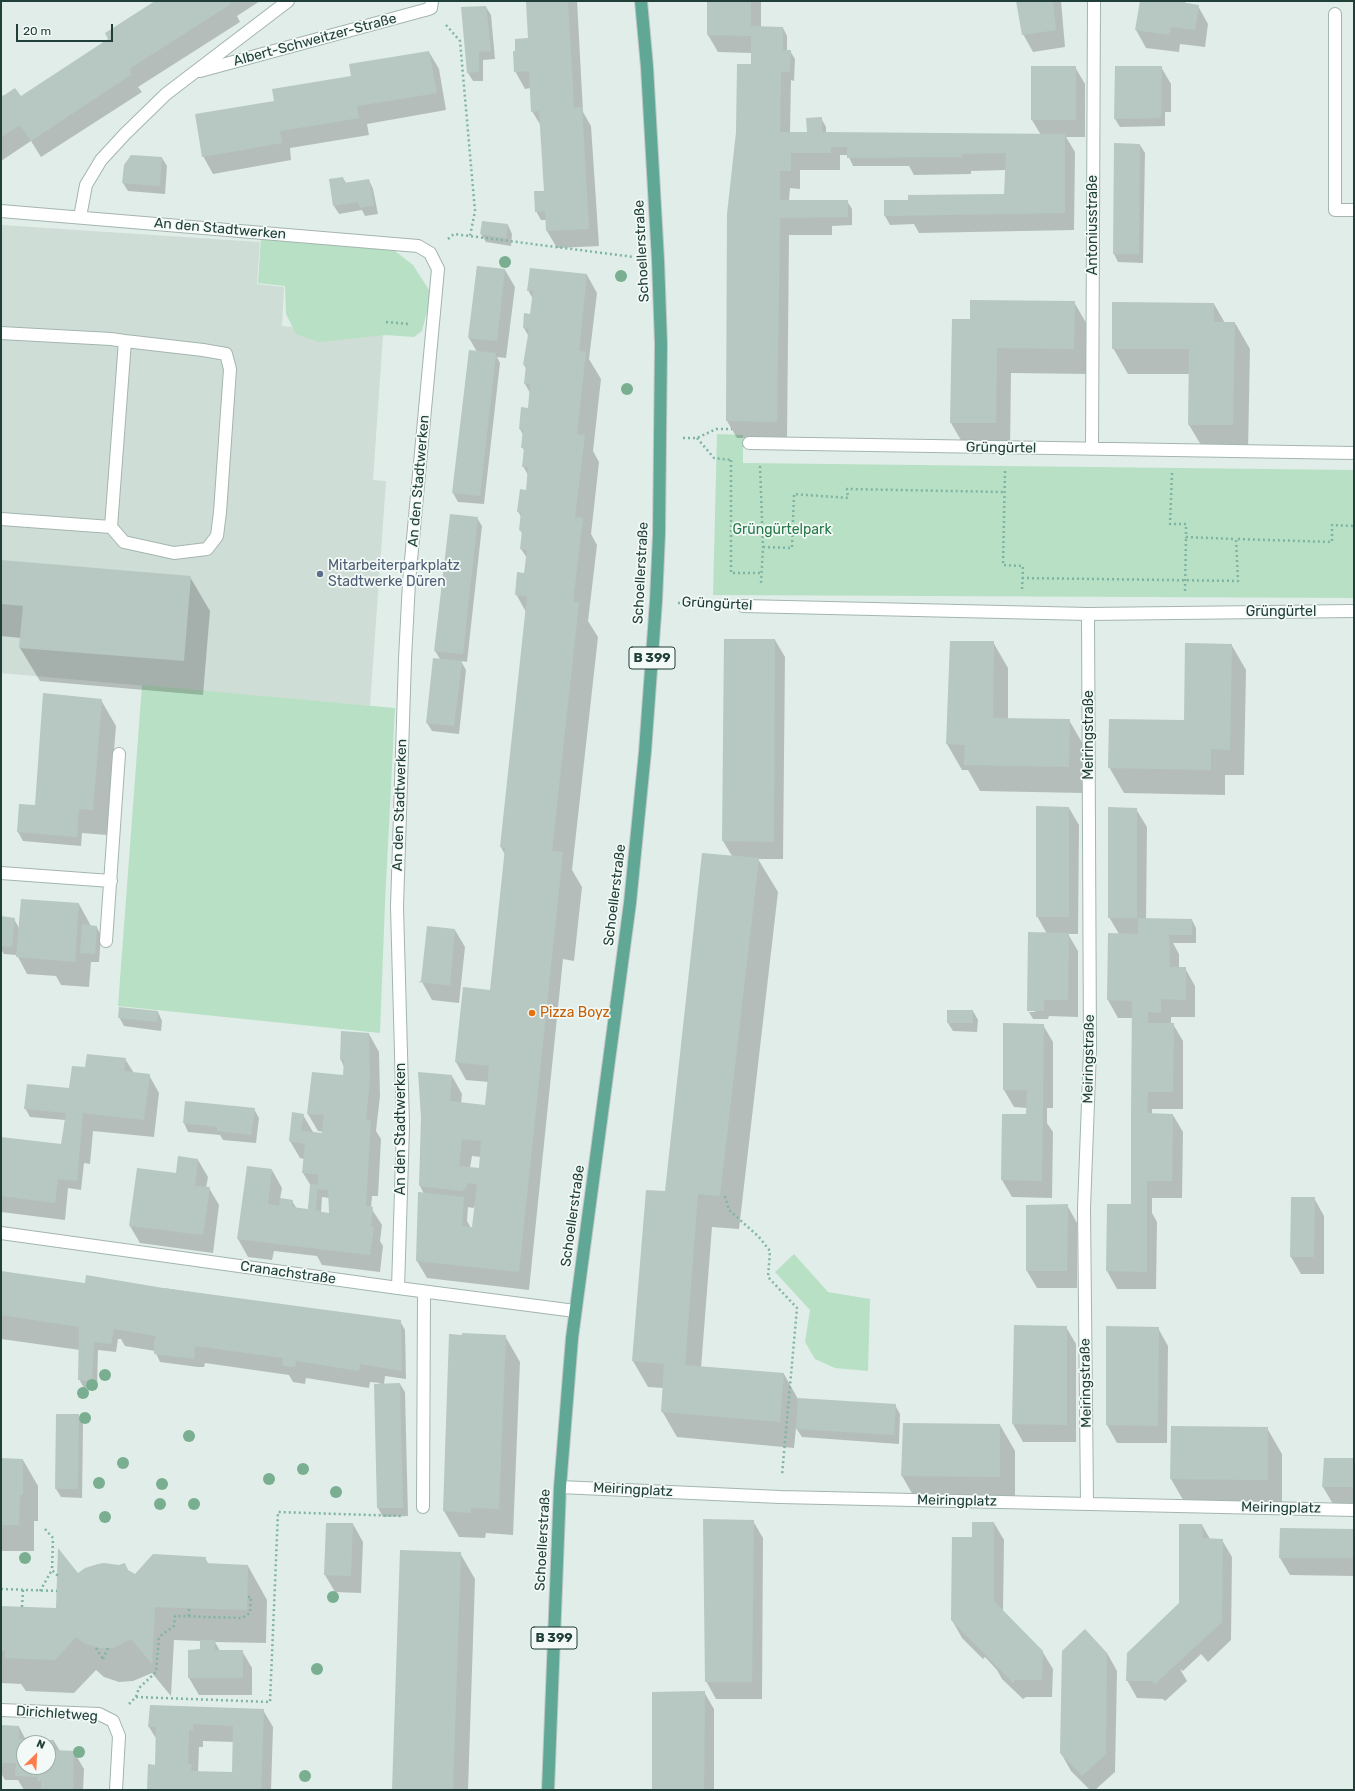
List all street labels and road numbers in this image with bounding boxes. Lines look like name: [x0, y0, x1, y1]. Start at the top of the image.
street label: Albert-Schweitzer-Straße: [232, 10, 398, 70]
street label: Antoniusstraße: [1085, 175, 1101, 275]
street label: Schoellerstraße: [631, 199, 653, 303]
street label: An den Stadtwerken: [153, 215, 287, 243]
street label: An den Stadtwerken: [405, 414, 433, 548]
street label: Grüngürtel: [966, 439, 1036, 457]
street label: Schoellerstraße: [630, 521, 652, 625]
street label: Grüngürtel: [681, 594, 753, 614]
street label: Grüngürtel: [1246, 604, 1316, 620]
road number: B 399: [629, 647, 675, 669]
street label: Meiringstraße: [1081, 690, 1097, 780]
street label: An den Stadtwerken: [389, 739, 411, 871]
street label: Schoellerstraße: [600, 843, 630, 947]
street label: Meiringstraße: [1080, 1014, 1098, 1104]
street label: An den Stadtwerken: [393, 1063, 409, 1195]
street label: Schoellerstraße: [558, 1164, 588, 1268]
street label: Cranachstraße: [239, 1258, 337, 1288]
street label: Meiringstraße: [1077, 1338, 1095, 1428]
street label: Meiringplatz: [593, 1480, 673, 1500]
street label: Schoellerstraße: [532, 1488, 554, 1592]
street label: Meiringplatz: [917, 1492, 997, 1510]
street label: Meiringplatz: [1241, 1499, 1321, 1517]
road number: B 399: [531, 1627, 577, 1649]
street label: Dirichletweg: [16, 1703, 98, 1725]

